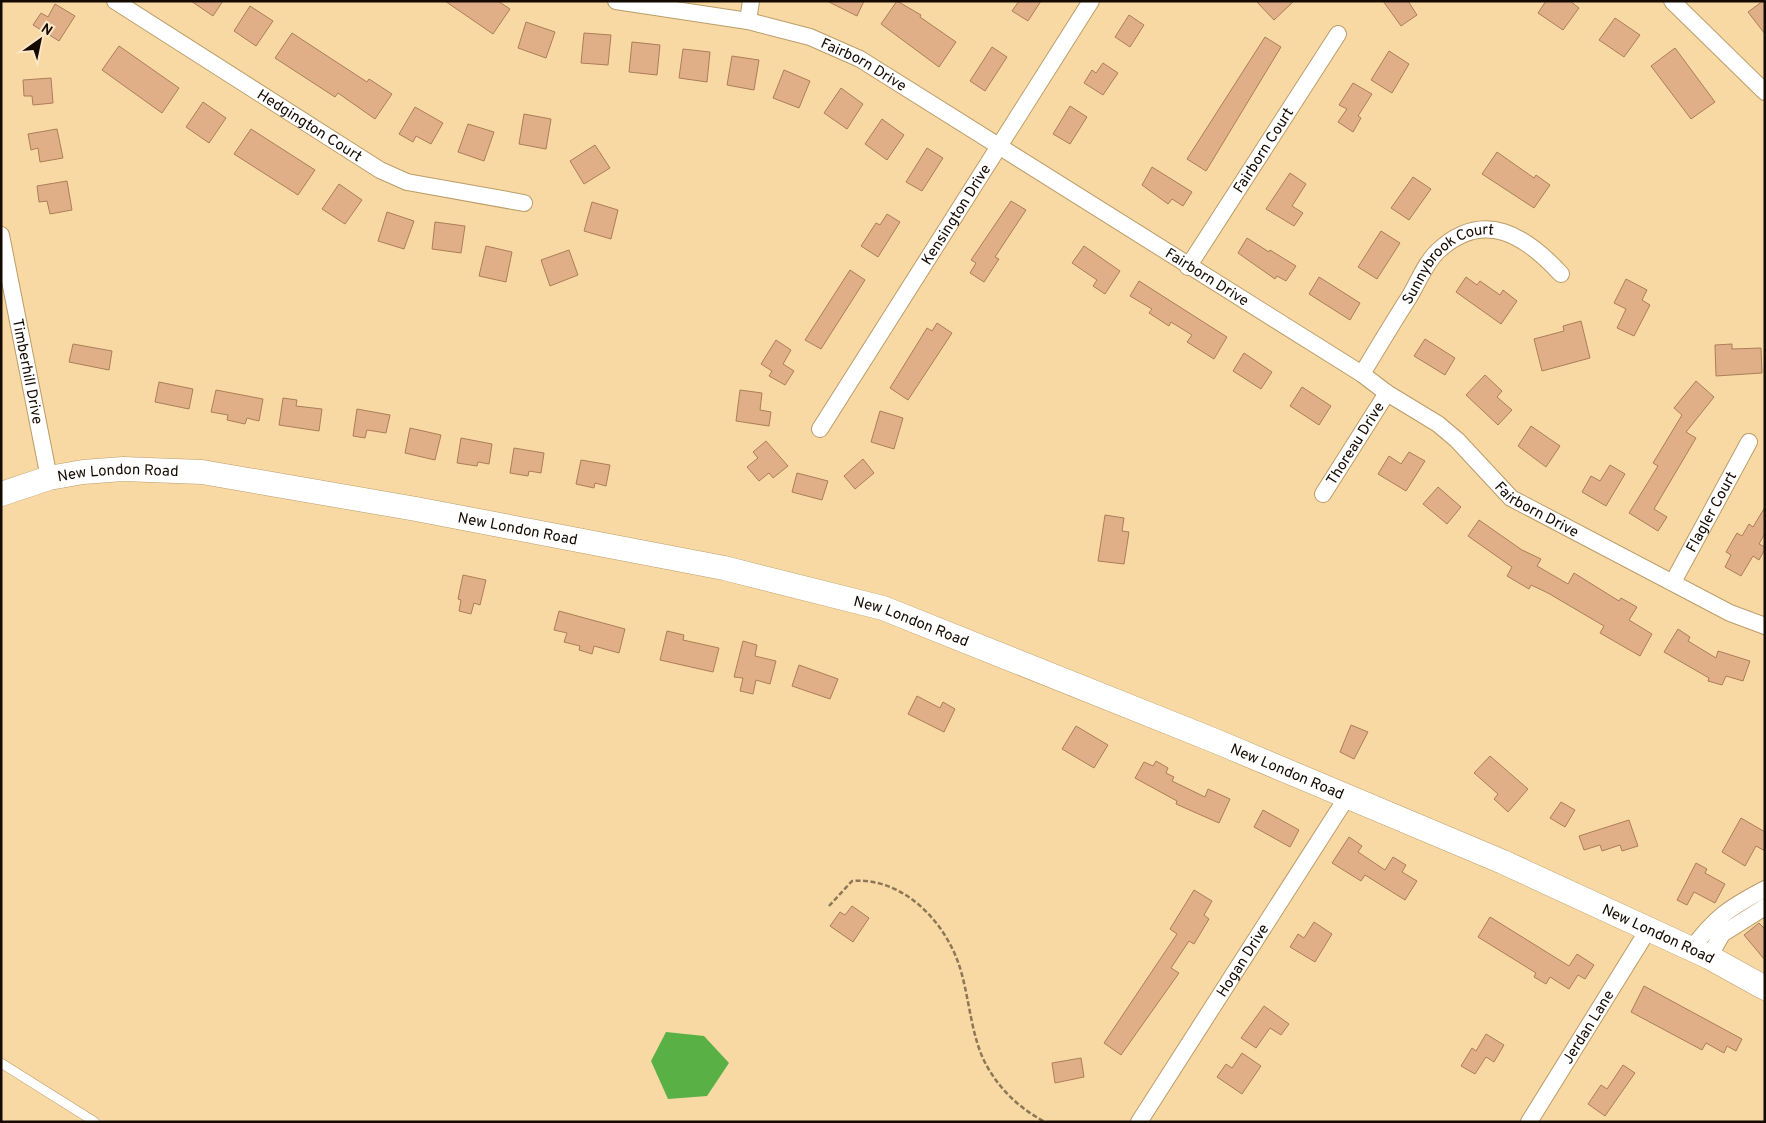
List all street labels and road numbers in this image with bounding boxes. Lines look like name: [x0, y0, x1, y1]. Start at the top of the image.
street label: Fairborn Drive: [817, 35, 909, 97]
street label: Hedgington Court: [253, 86, 365, 167]
street label: Fairborn Court: [1230, 105, 1299, 197]
street label: Kensington Drive: [918, 161, 996, 269]
street label: Sunnybrook Court: [1399, 221, 1495, 309]
street label: Fairborn Drive: [1161, 245, 1252, 311]
street label: Timberhill Drive: [7, 317, 46, 426]
street label: Thoreau Drive: [1323, 399, 1390, 489]
street label: New London Road: [56, 461, 179, 487]
street label: Flagler Court: [1683, 469, 1742, 556]
street label: Fairborn Drive: [1490, 478, 1582, 543]
street label: New London Road: [456, 509, 579, 551]
street label: New London Road: [851, 593, 971, 652]
street label: New London Road: [1227, 740, 1346, 805]
street label: New London Road: [1598, 901, 1717, 969]
street label: Hogan Drive: [1213, 921, 1274, 1001]
street label: Jerdan Lane: [1559, 987, 1619, 1068]

